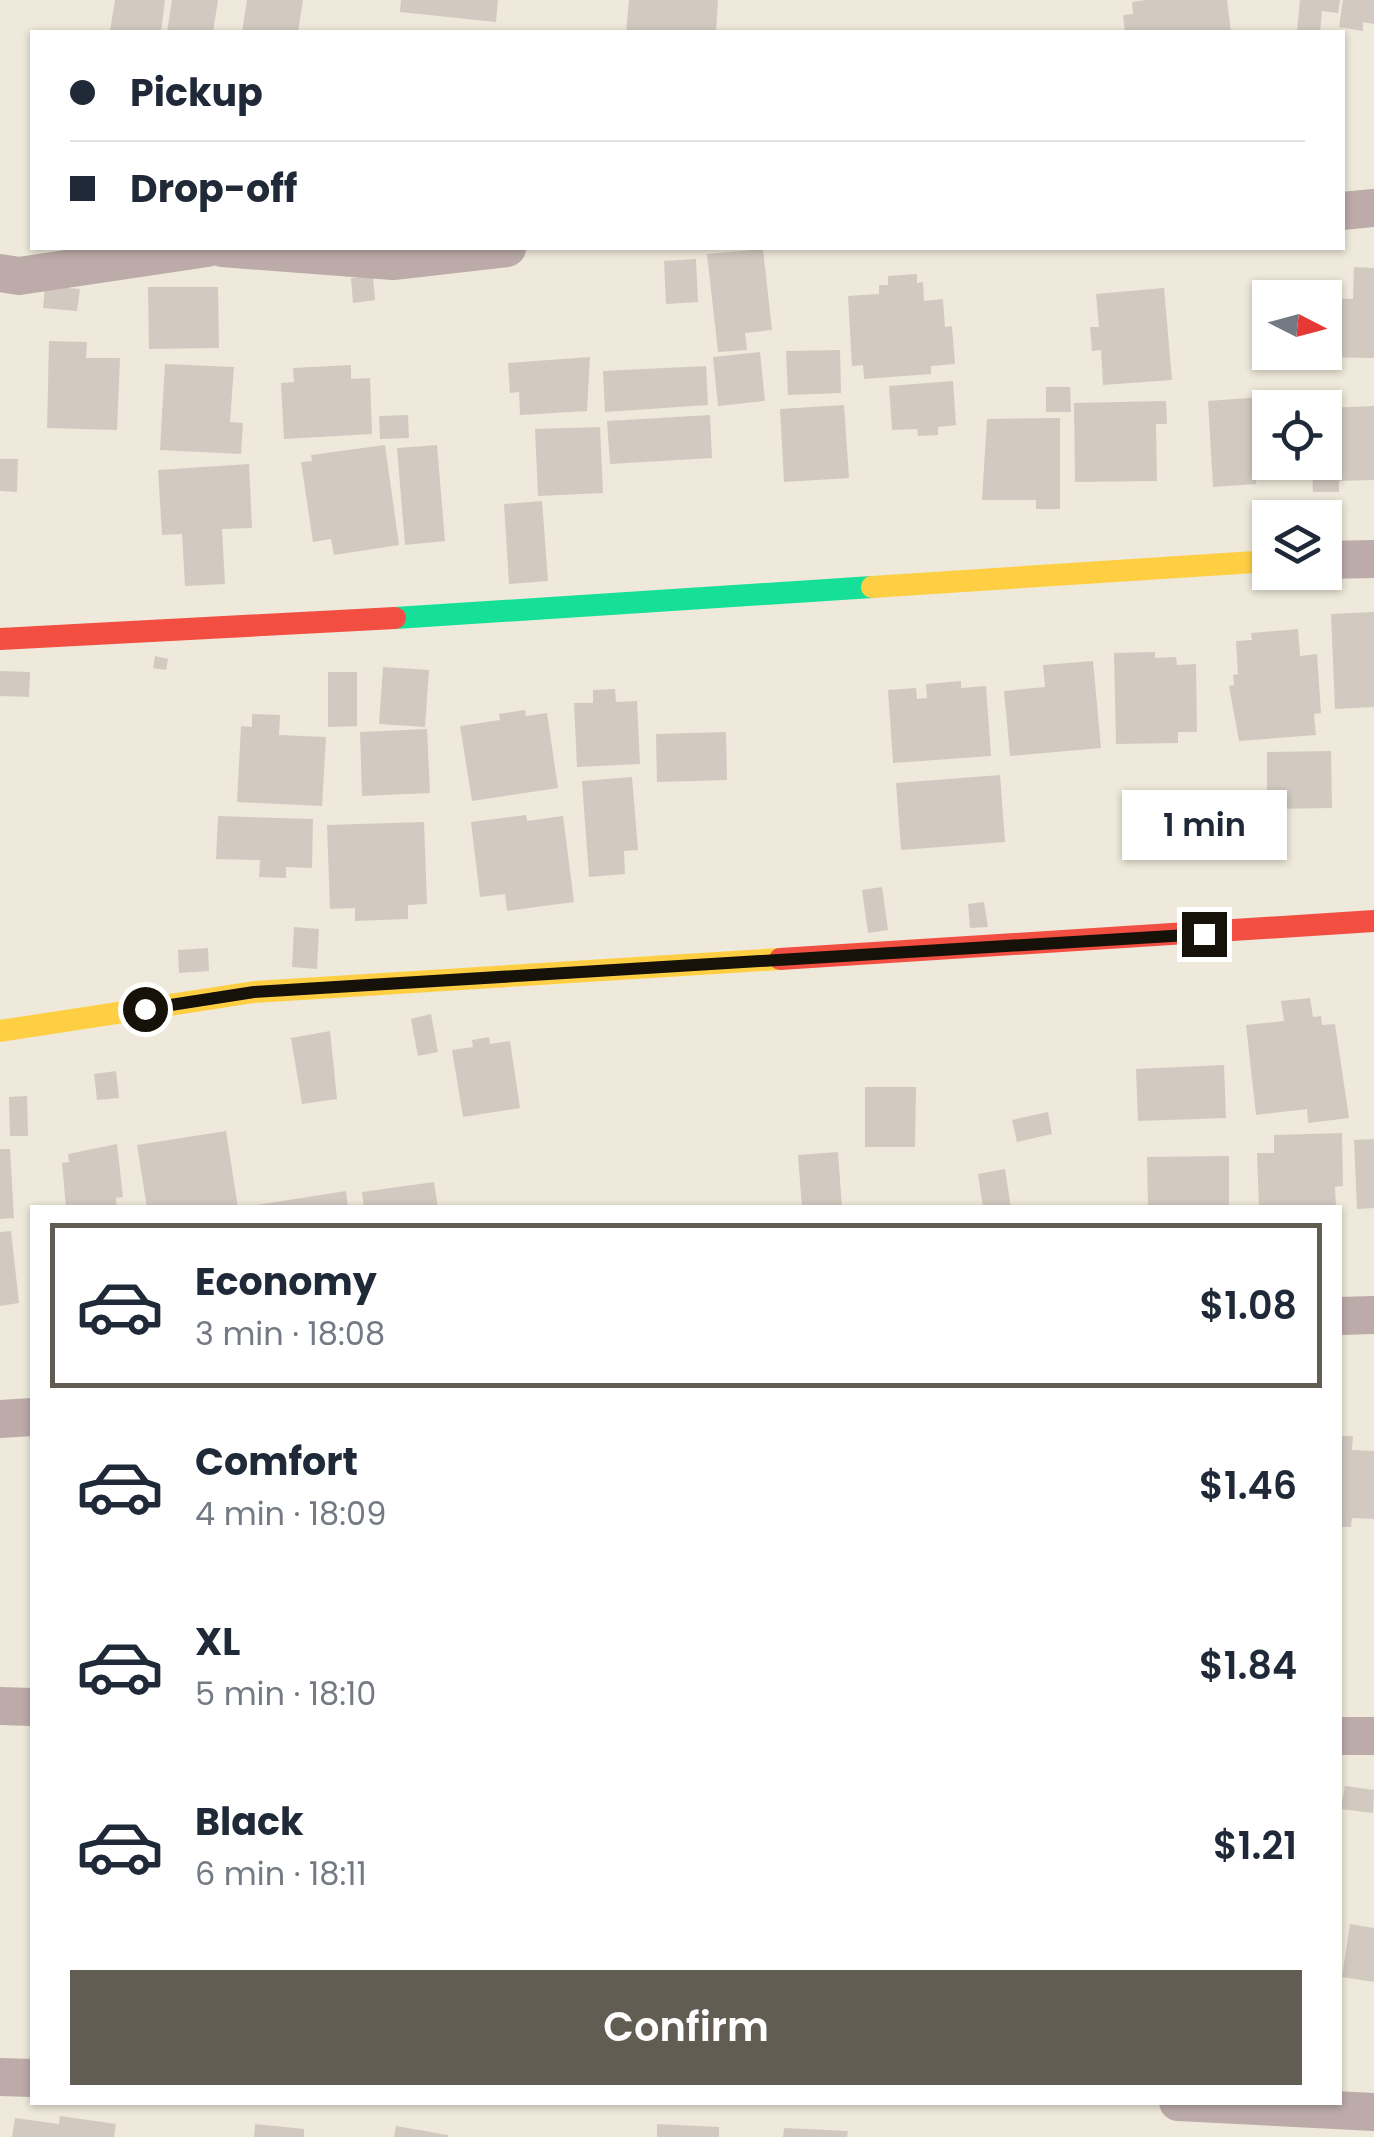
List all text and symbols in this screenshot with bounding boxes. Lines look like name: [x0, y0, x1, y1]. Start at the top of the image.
text: Pickup: [130, 66, 263, 119]
text: Drop-off: [130, 162, 298, 215]
north arrow: [1252, 280, 1342, 370]
map controls: [1252, 280, 1342, 590]
button: locate: [1252, 390, 1342, 480]
button: layers: [1252, 500, 1342, 590]
callout: 1 min: [1122, 789, 1286, 859]
text: 1 min: [1163, 802, 1246, 847]
route end: [1182, 912, 1227, 957]
route start: [123, 987, 168, 1032]
text: Economy: [195, 1255, 377, 1308]
icon: car: [75, 1261, 165, 1351]
text: $1.08: [1200, 1279, 1297, 1332]
text: 3 min · 18:08: [195, 1311, 385, 1356]
text: Comfort: [195, 1435, 358, 1488]
icon: car: [75, 1441, 165, 1531]
text: $1.46: [1199, 1459, 1297, 1512]
text: 4 min · 18:09: [195, 1491, 386, 1536]
text: XL: [195, 1615, 240, 1668]
icon: car: [75, 1621, 165, 1711]
text: $1.84: [1199, 1639, 1297, 1692]
text: 5 min · 18:10: [195, 1671, 376, 1716]
text: Black: [195, 1795, 304, 1848]
icon: car: [75, 1801, 165, 1891]
text: $1.21: [1213, 1819, 1297, 1872]
text: 6 min · 18:11: [195, 1851, 367, 1896]
button: Confirm: [70, 1970, 1302, 2085]

